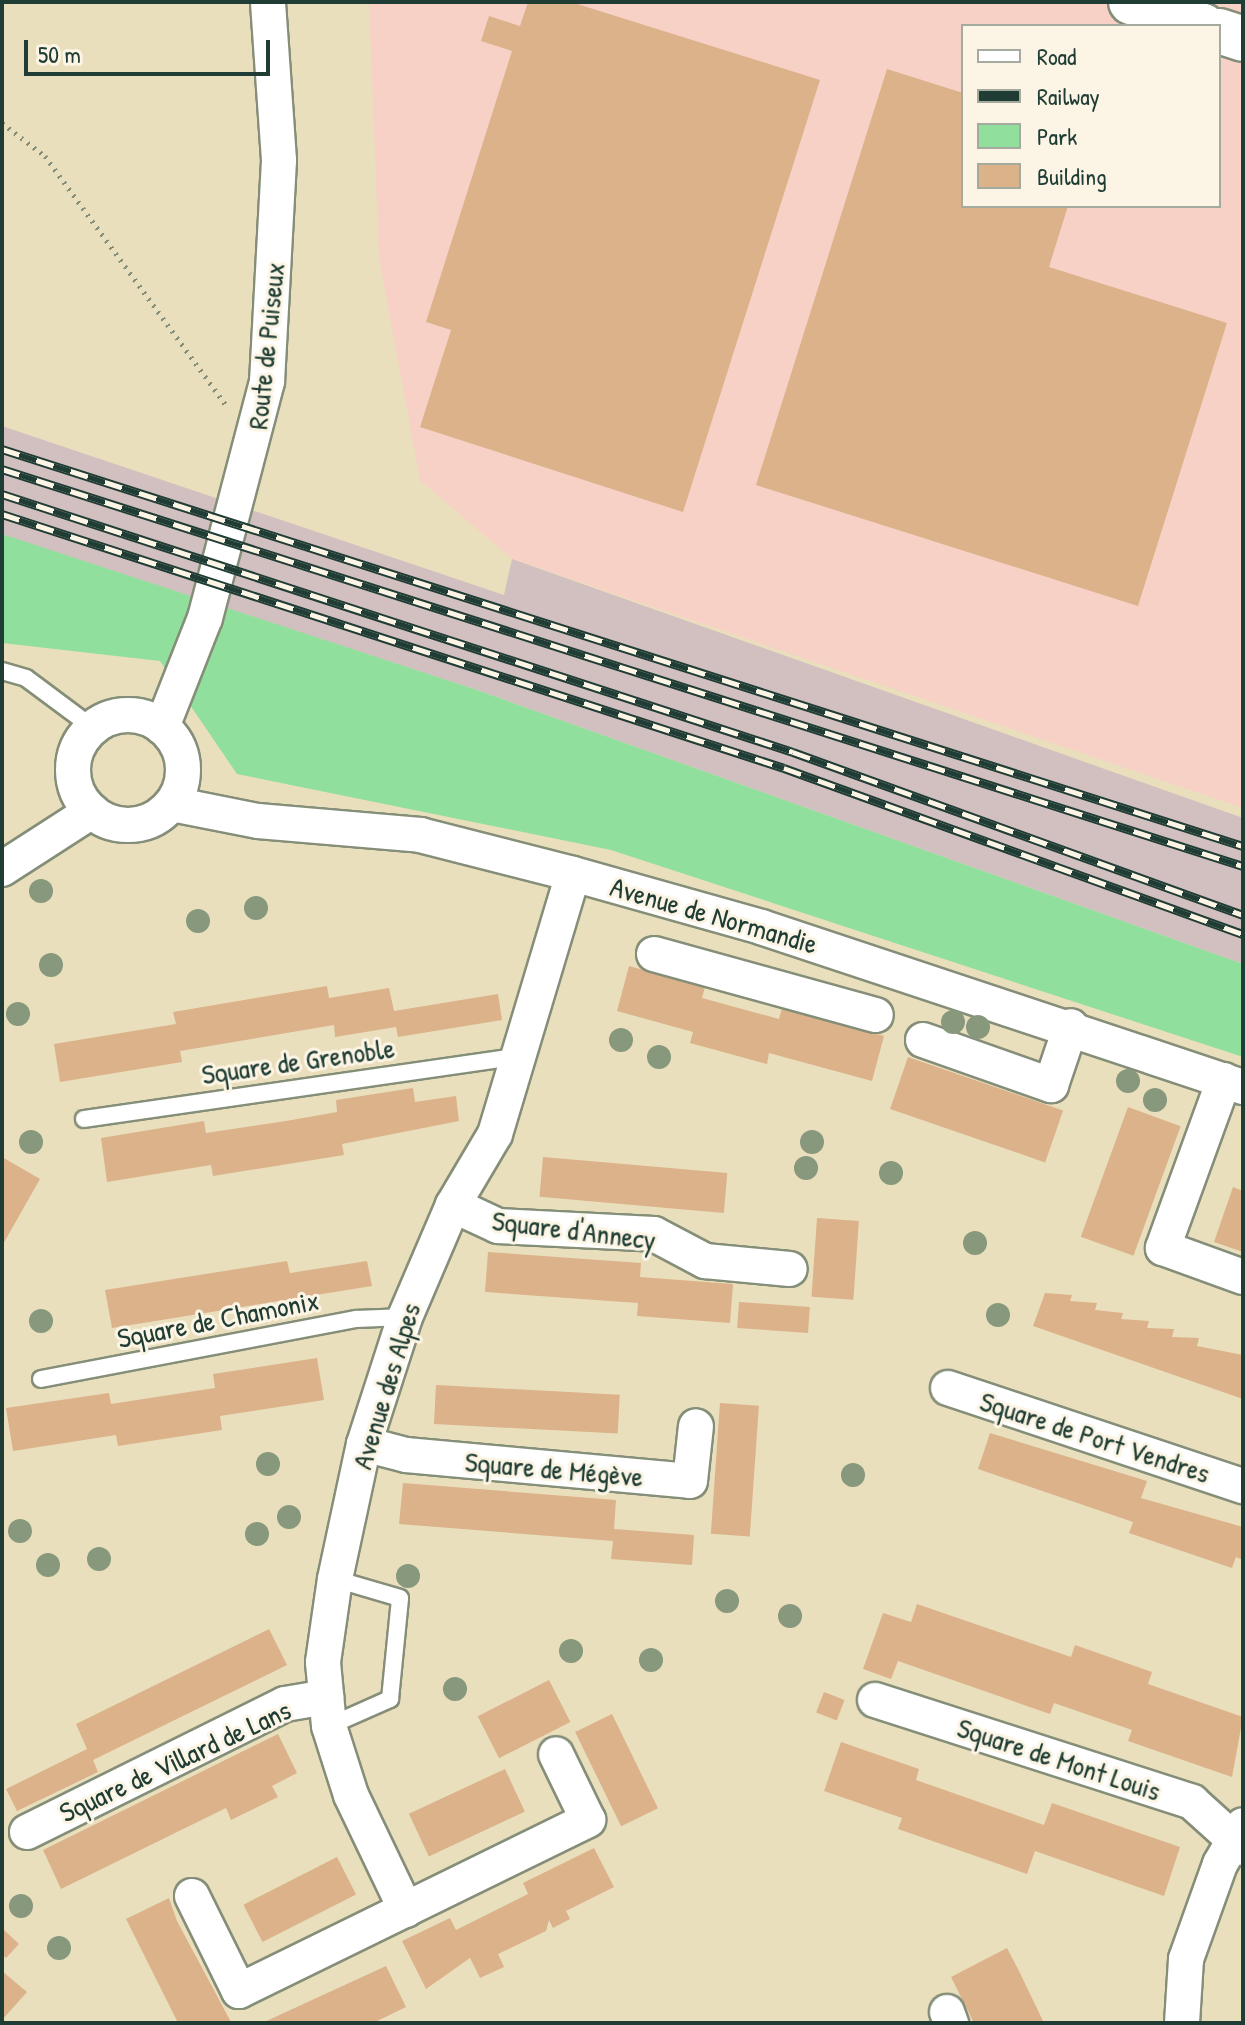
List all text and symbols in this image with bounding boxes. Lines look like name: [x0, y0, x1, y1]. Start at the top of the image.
scale bar: [28, 24, 274, 74]
legend: [961, 24, 1221, 208]
text: 50 m: [38, 38, 81, 70]
text: Road: [1037, 40, 1076, 72]
text: Railway: [1037, 80, 1100, 112]
text: Park: [1037, 120, 1077, 152]
text: Building: [1037, 160, 1107, 192]
street label: Route de Puiseux: [241, 261, 291, 431]
street label: Avenue de Normandie: [607, 869, 821, 961]
street label: Square de Grenoble: [199, 1031, 397, 1091]
street label: Square d'Annecy: [490, 1203, 658, 1257]
street label: Square de Chamonix: [114, 1283, 322, 1355]
street label: Avenue des Alpes: [345, 1299, 427, 1473]
street label: Square de Port Vendres: [976, 1384, 1214, 1490]
street label: Square de Mégève: [464, 1444, 644, 1494]
street label: Square de Villard de Lans: [54, 1693, 296, 1829]
street label: Square de Mont Louis: [953, 1710, 1165, 1808]

